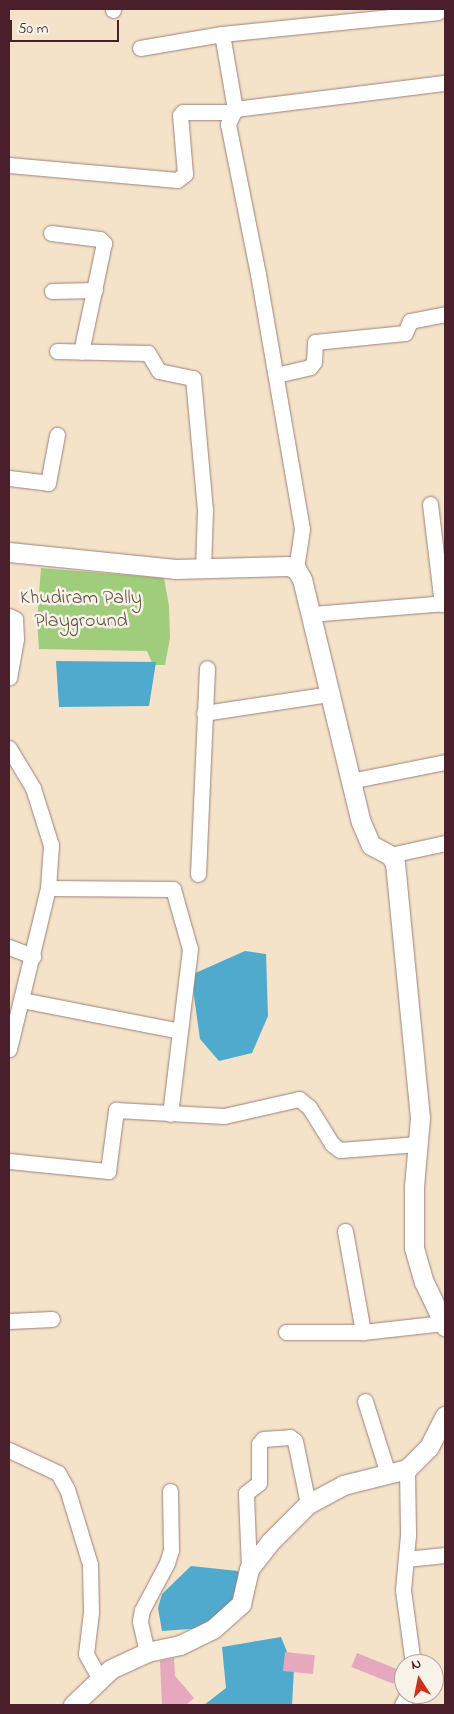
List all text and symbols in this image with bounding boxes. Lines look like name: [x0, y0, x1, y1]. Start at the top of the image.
scale bar: [12, 10, 121, 42]
text: 50 m: [18, 18, 48, 40]
park label: Khudiram Pally Playground: [20, 587, 142, 634]
north arrow: [394, 1654, 444, 1704]
text: N: [410, 1654, 423, 1676]

